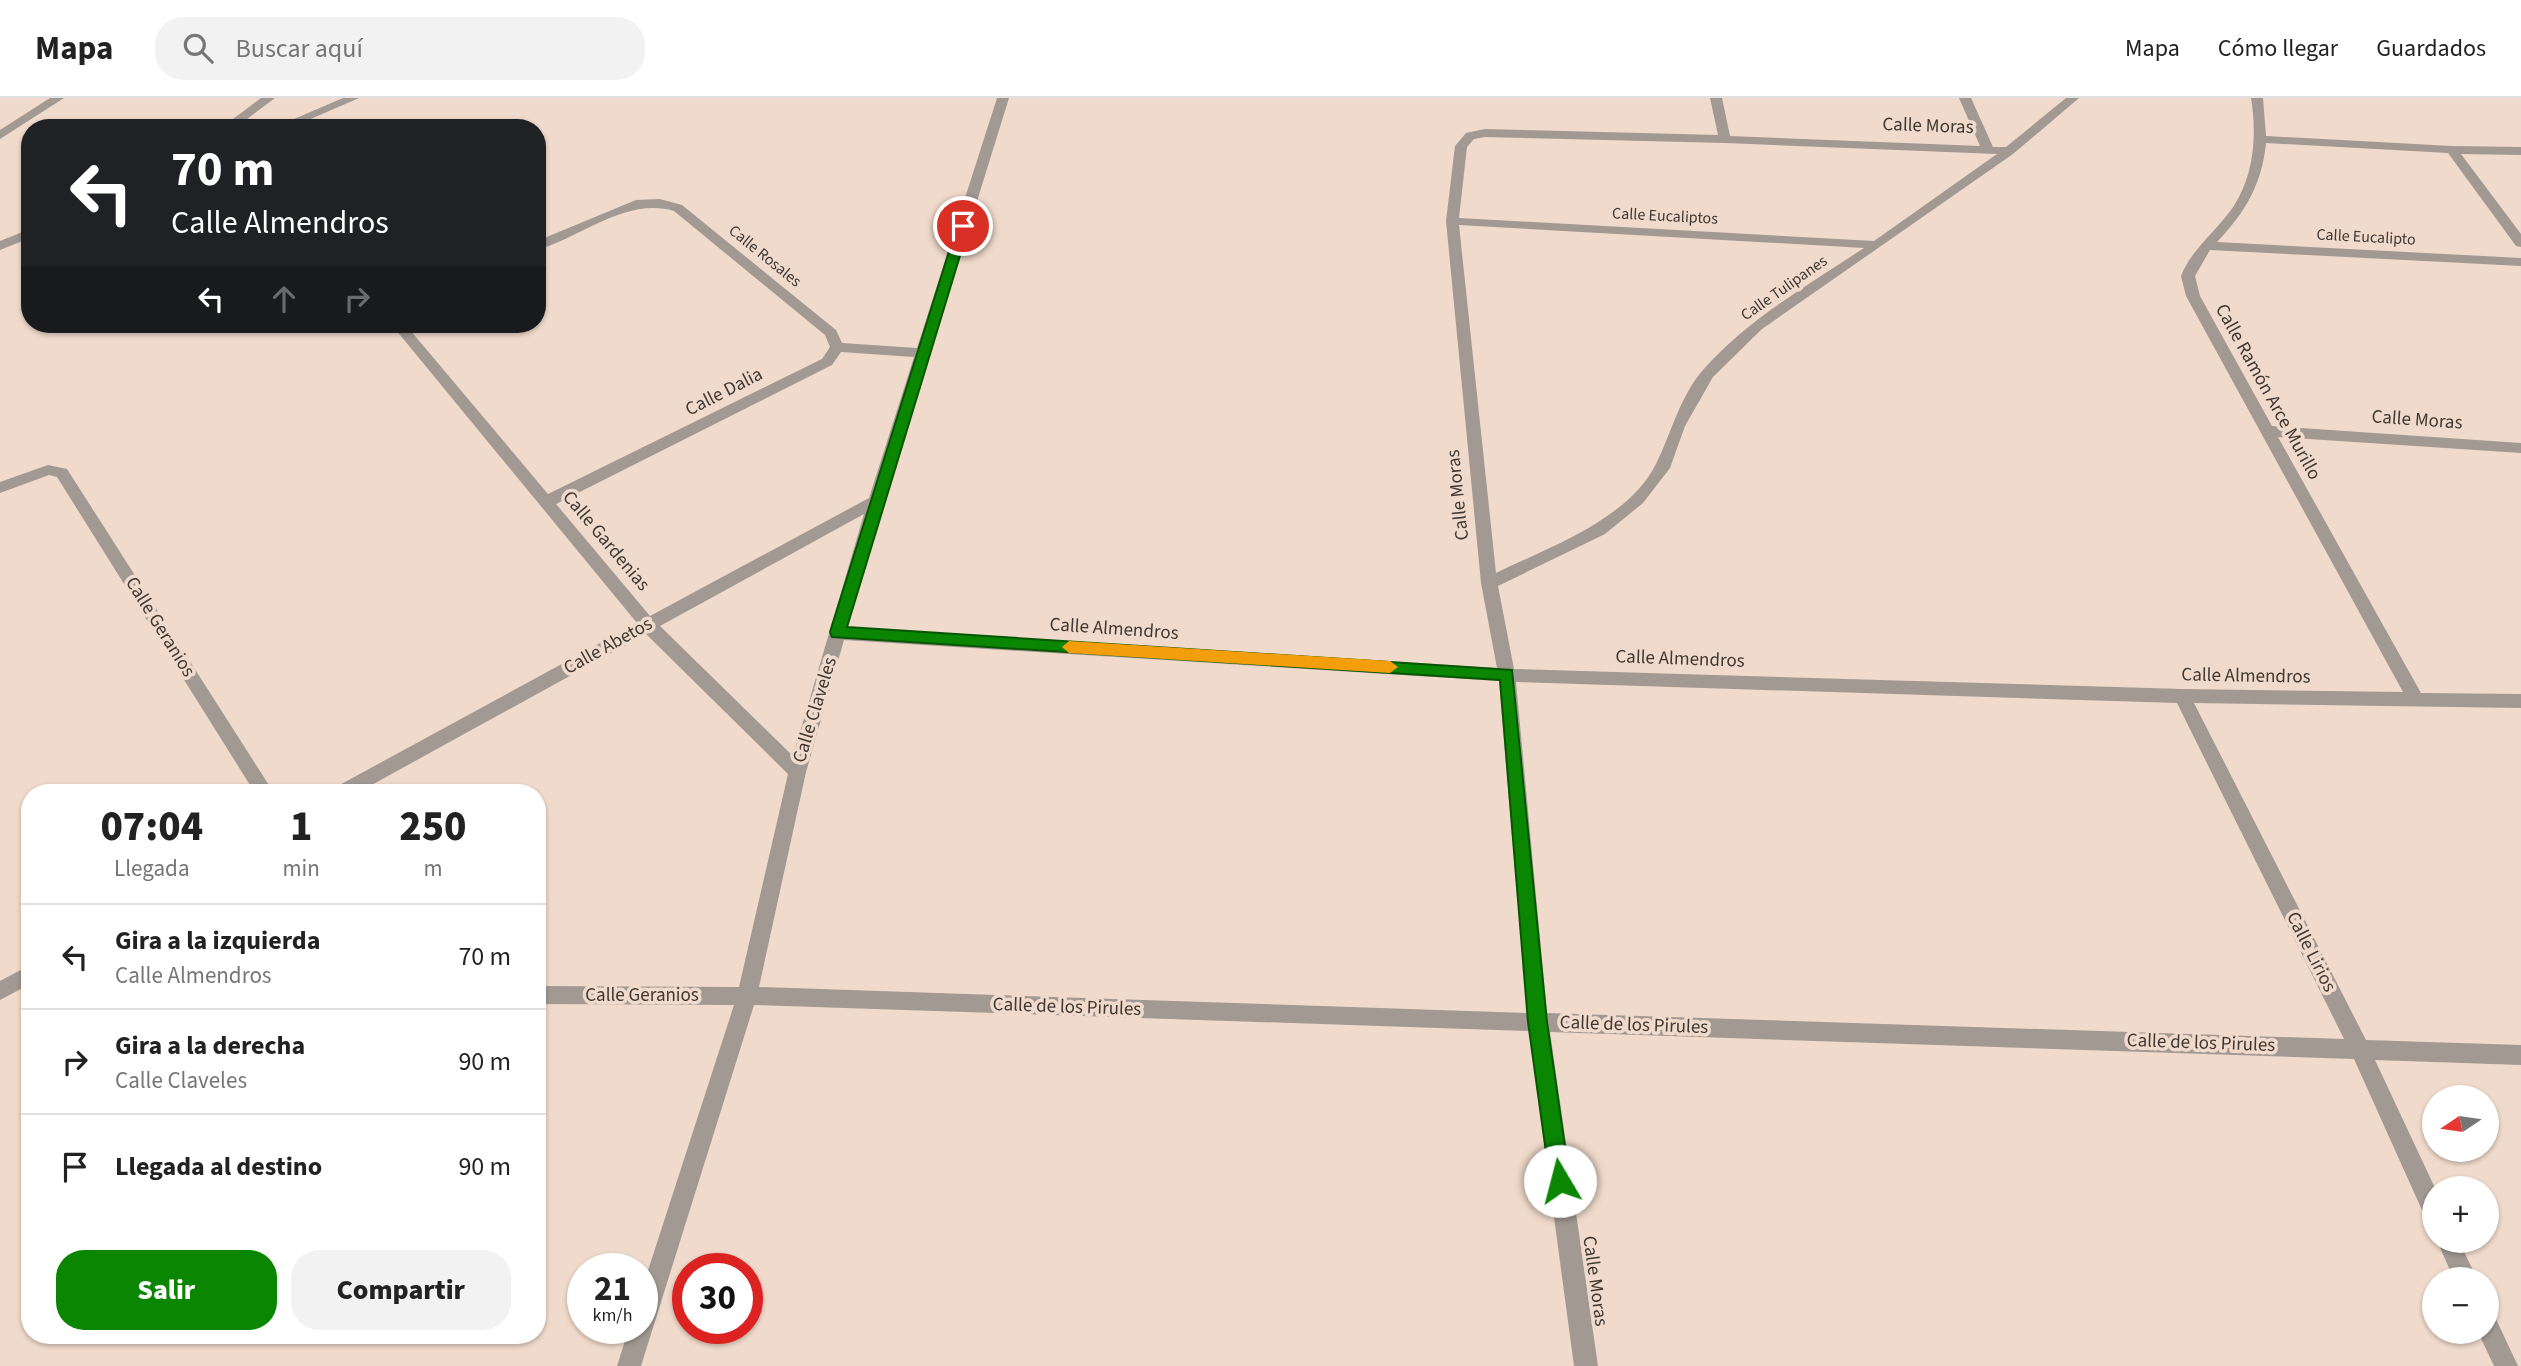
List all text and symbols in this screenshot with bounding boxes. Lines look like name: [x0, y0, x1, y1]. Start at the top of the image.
search box: [155, 17, 645, 80]
text: Mapa: [35, 25, 113, 72]
icon: search: [179, 29, 217, 67]
text: Buscar aquí: [235, 30, 363, 67]
text: Mapa: [2125, 31, 2180, 66]
text: Cómo llegar: [2218, 31, 2338, 66]
text: Guardados: [2376, 31, 2486, 66]
street label: Calle Moras: [1882, 111, 1974, 141]
text: 70 m: [171, 135, 275, 205]
icon: left: [56, 147, 147, 238]
pin: [933, 196, 993, 256]
text: Calle Almendros: [171, 200, 389, 246]
street label: Calle Eucaliptos: [1612, 202, 1719, 230]
icon: arrive: [944, 207, 982, 245]
street label: Calle Rosales: [724, 220, 806, 292]
street label: Calle Eucalipto: [2316, 223, 2416, 251]
street label: Calle Tulipanes: [1736, 250, 1832, 326]
icon: left: [192, 280, 230, 318]
icon: ahead: [265, 280, 303, 318]
icon: right: [338, 280, 376, 318]
street label: Calle Ramón Arce Murillo: [2208, 299, 2328, 485]
street label: Calle Dalia: [681, 361, 767, 423]
street label: Calle Moras: [2371, 403, 2463, 437]
street label: Calle Moras: [1440, 448, 1476, 542]
street label: Calle Gardenias: [556, 485, 656, 597]
street label: Calle Geranios: [118, 572, 202, 682]
street label: Calle Abetos: [559, 610, 657, 682]
street label: Calle Almendros: [1049, 611, 1179, 647]
street label: Calle Almendros: [1615, 643, 1745, 675]
street label: Calle Claveles: [786, 654, 844, 766]
street label: Calle Almendros: [2181, 661, 2311, 691]
text: 07:04: [100, 797, 203, 857]
text: 1: [290, 797, 312, 857]
text: 250: [399, 797, 467, 857]
text: Llegada: [114, 852, 189, 885]
text: min: [283, 852, 320, 885]
text: m: [423, 852, 442, 885]
street label: Calle Lirios: [2279, 907, 2343, 997]
text: Gira a la izquierda: [115, 922, 320, 959]
icon: left: [56, 938, 94, 976]
text: 70 m: [458, 938, 511, 975]
text: Calle Almendros: [115, 959, 271, 992]
street label: Calle Geranios: [585, 982, 699, 1009]
street label: Calle de los Pirules: [992, 991, 1142, 1023]
street label: Calle de los Pirules: [1559, 1009, 1709, 1041]
text: Gira a la derecha: [115, 1027, 305, 1064]
street label: Calle de los Pirules: [2126, 1027, 2276, 1059]
icon: right: [56, 1043, 94, 1081]
text: 90 m: [458, 1043, 511, 1080]
text: Calle Claveles: [115, 1064, 247, 1097]
north arrow: [2422, 1085, 2499, 1162]
map controls: [2422, 1085, 2499, 1344]
position arrow: [1523, 1144, 1597, 1218]
icon: arrive: [56, 1148, 94, 1186]
text: Llegada al destino: [115, 1148, 322, 1185]
text: 90 m: [458, 1148, 511, 1185]
button: +: [2422, 1176, 2499, 1253]
street label: Calle Moras: [1575, 1234, 1615, 1328]
button: Salir: [56, 1250, 277, 1330]
button: Compartir: [291, 1250, 511, 1330]
speed limit sign: 30: [672, 1253, 763, 1344]
text: 21: [594, 1264, 631, 1314]
button: −: [2422, 1267, 2499, 1344]
text: km/h: [593, 1303, 632, 1328]

